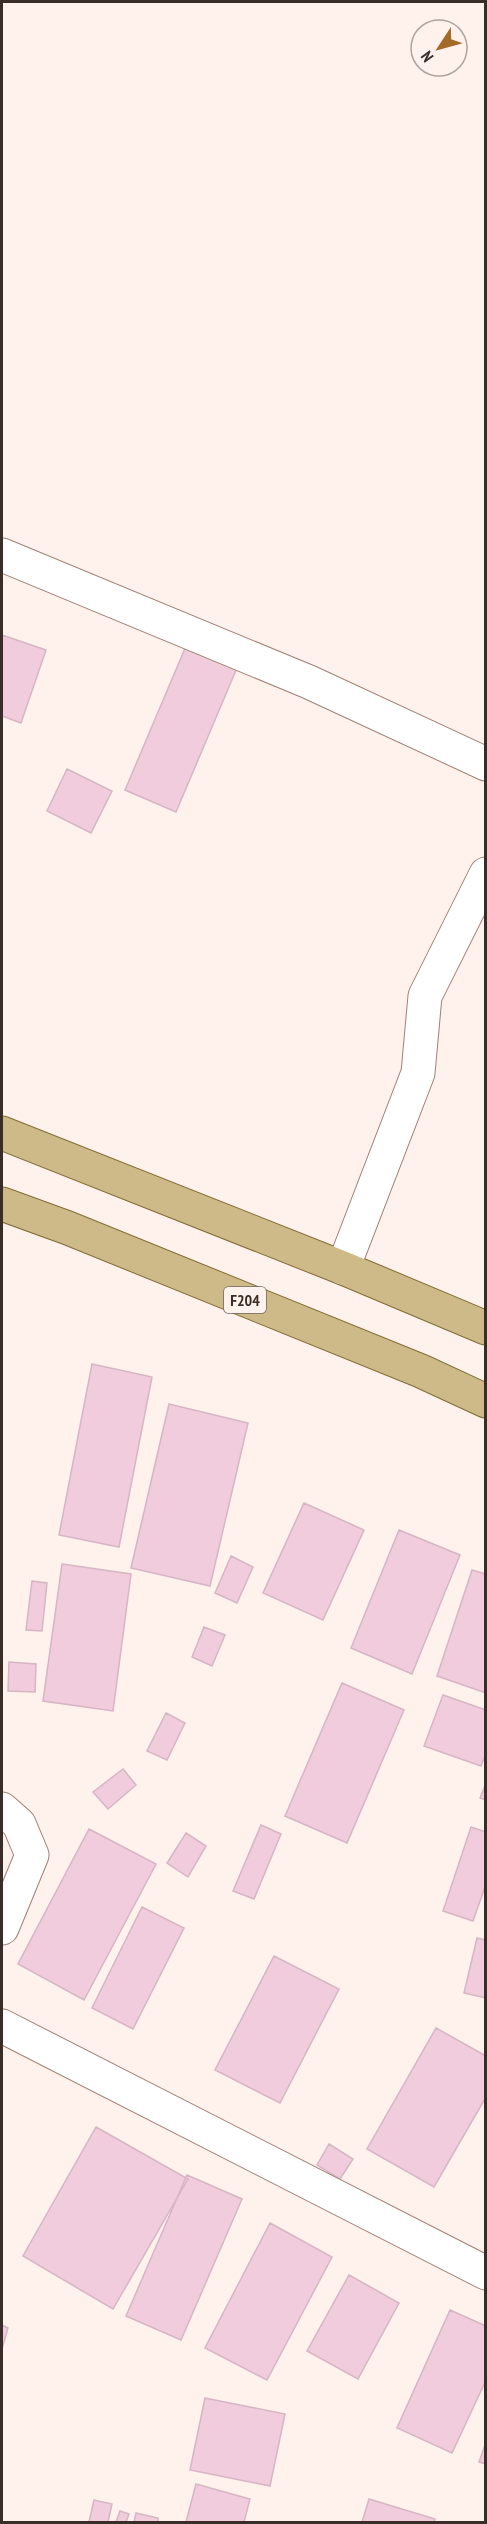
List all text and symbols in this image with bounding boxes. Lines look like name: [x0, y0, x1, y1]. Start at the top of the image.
north arrow: [409, 18, 469, 78]
text: N: [416, 47, 437, 66]
road number: F204: [224, 1287, 266, 1313]

